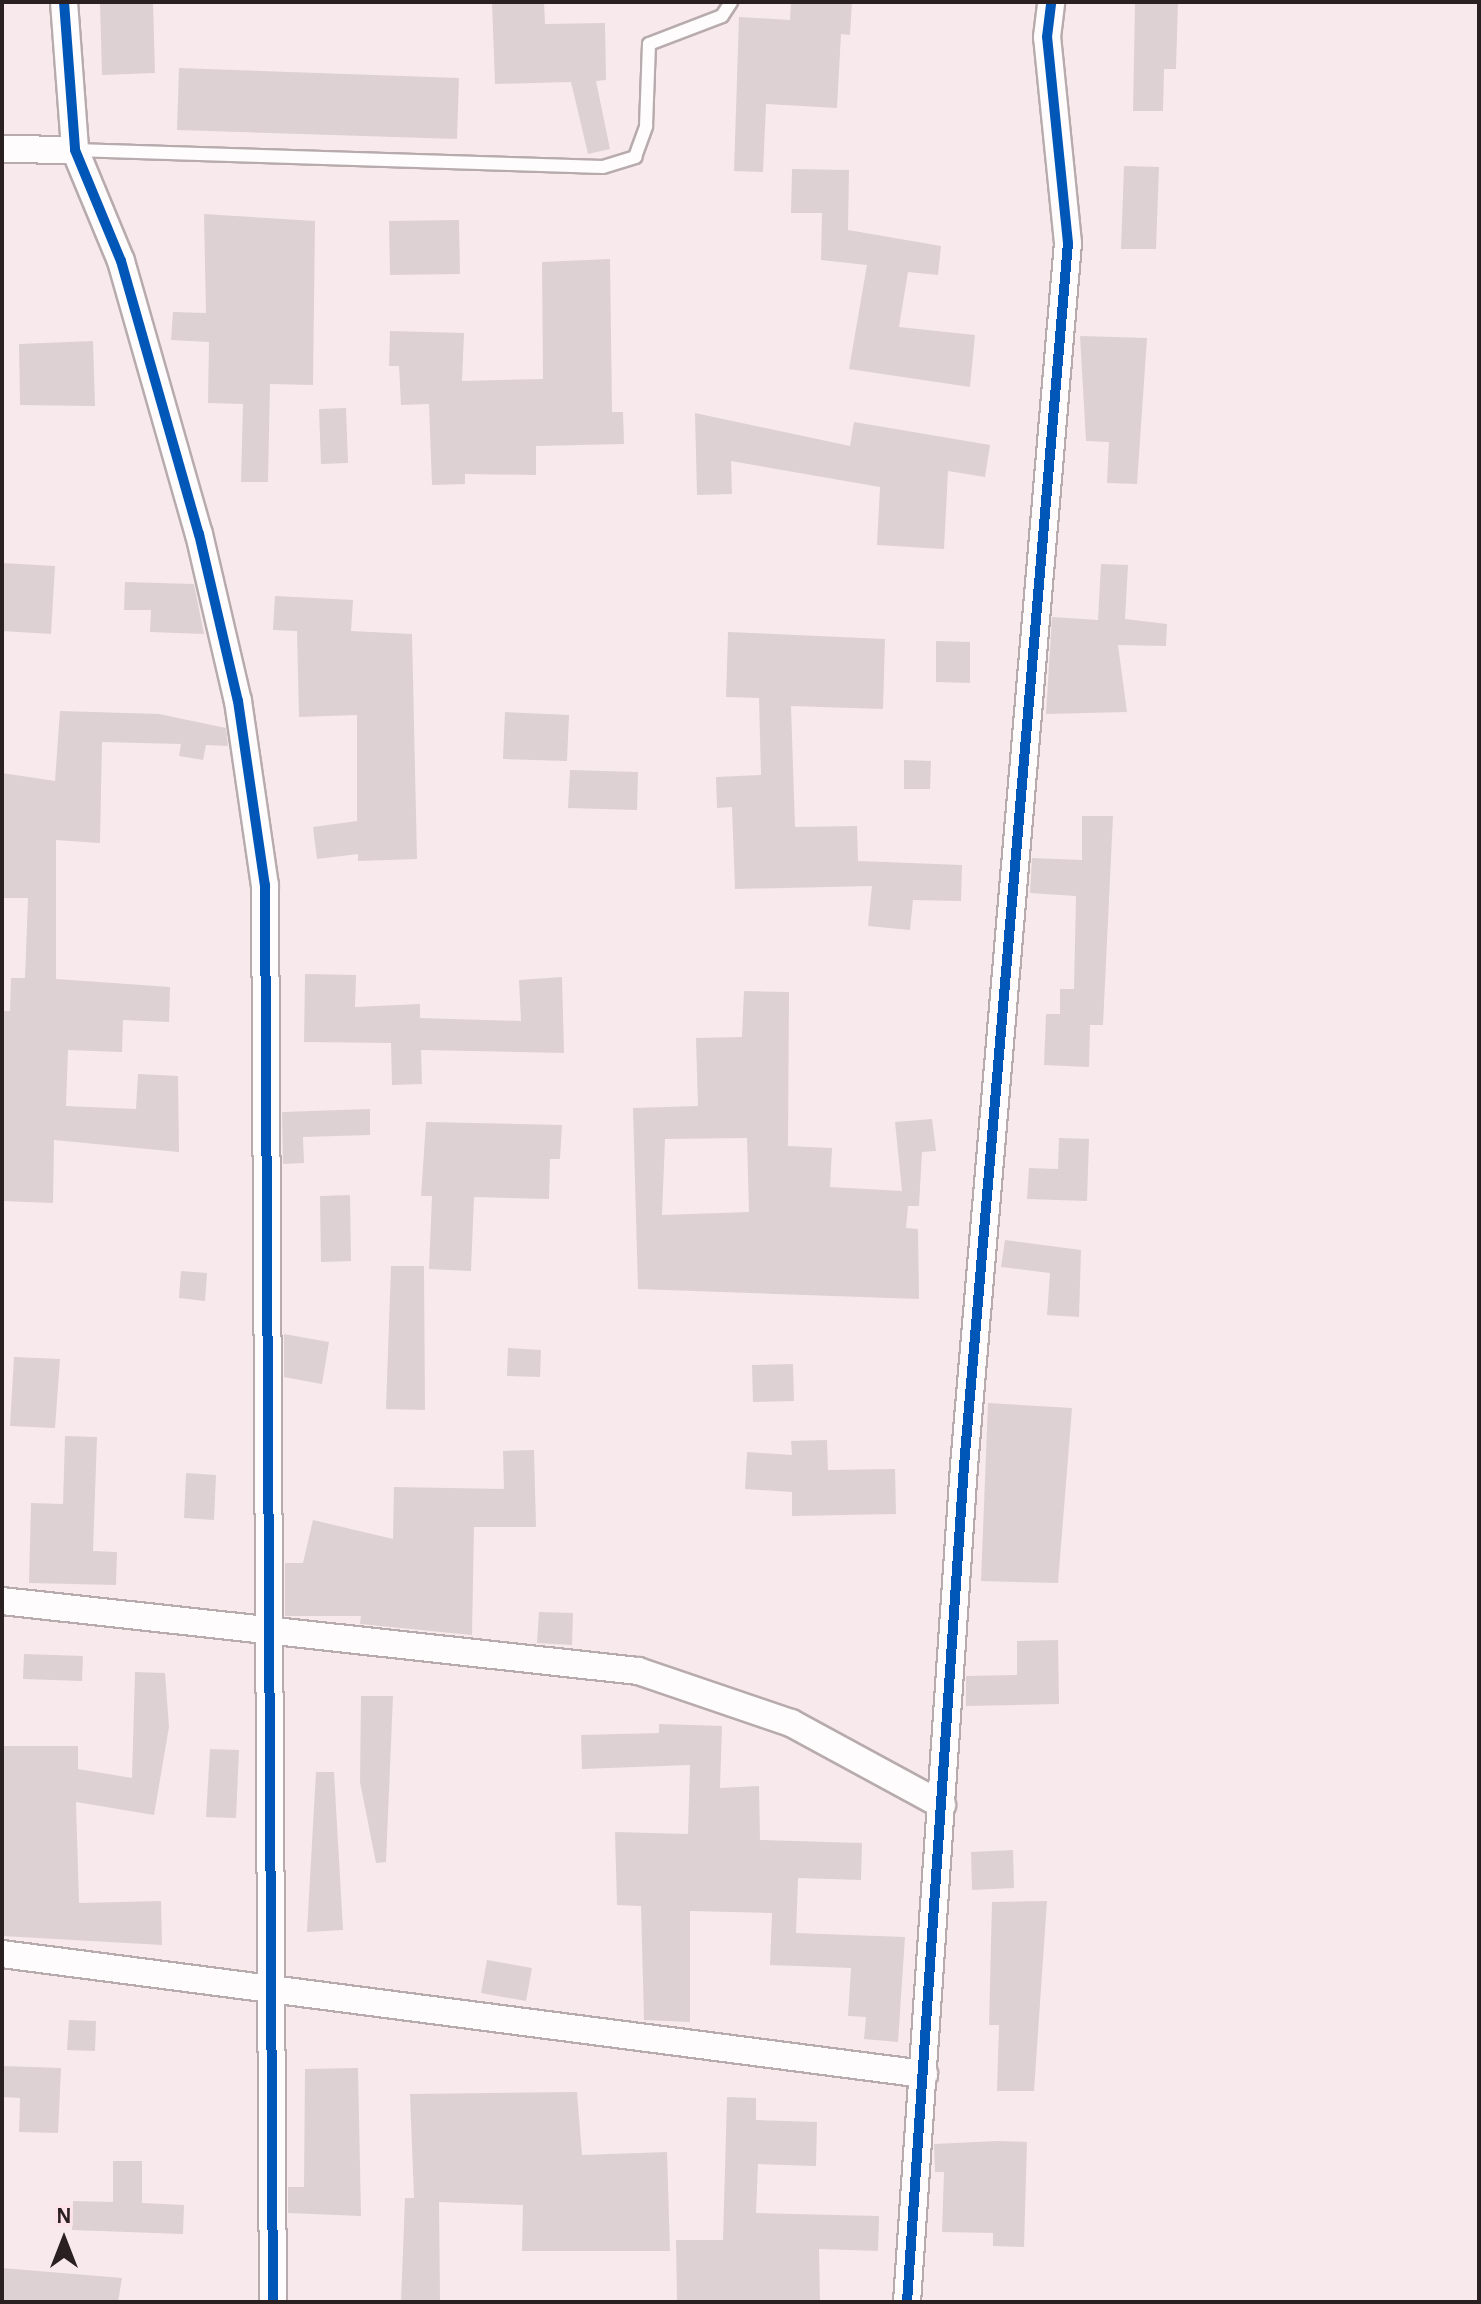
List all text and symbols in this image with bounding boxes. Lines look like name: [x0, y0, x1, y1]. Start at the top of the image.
north arrow: [24, 2200, 104, 2280]
text: N: [56, 2205, 72, 2227]

